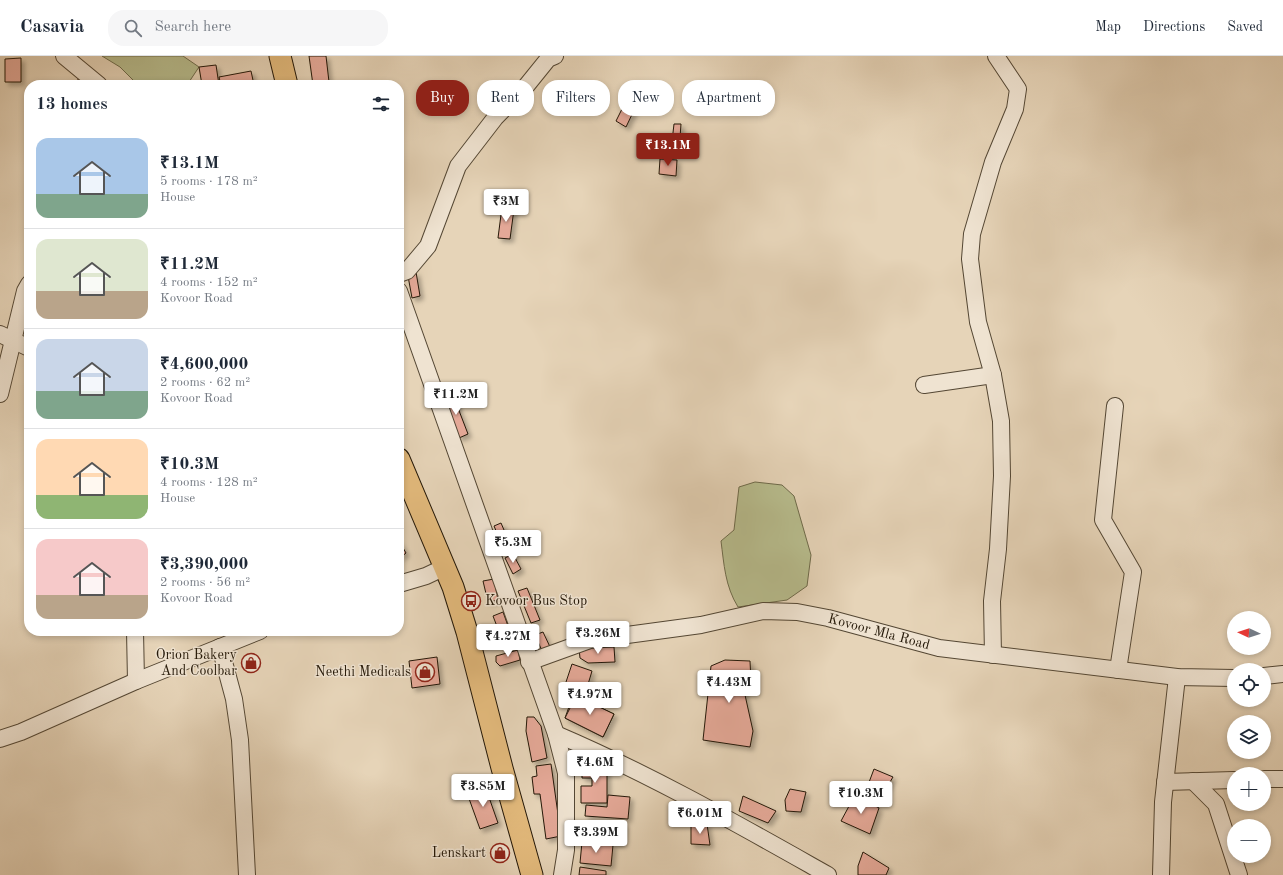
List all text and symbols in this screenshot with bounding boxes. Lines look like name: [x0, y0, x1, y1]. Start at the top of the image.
search box: [108, 10, 388, 46]
icon: search: [122, 17, 144, 39]
text: Casavia: [20, 18, 84, 37]
text: Search here: [154, 20, 231, 35]
text: Map: [1095, 20, 1121, 34]
text: Directions: [1143, 20, 1205, 34]
text: Saved: [1227, 20, 1263, 34]
chip: Buy: [416, 80, 469, 116]
chip: Rent: [477, 80, 534, 116]
chip: Filters: [542, 80, 610, 116]
chip: New: [618, 80, 674, 116]
chip: Apartment: [682, 80, 775, 116]
icon: filters: [370, 93, 392, 115]
text: 13 homes: [36, 96, 108, 113]
pin: ₹13.1M: [635, 133, 701, 167]
text: ₹13.1M: [645, 139, 691, 152]
icon: home: [68, 154, 116, 202]
text: ₹13.1M: [160, 155, 219, 172]
text: 5 rooms · 178 m²: [160, 175, 258, 188]
pin: ₹3M: [487, 189, 525, 223]
text: House: [160, 191, 195, 204]
text: ₹3M: [493, 195, 519, 208]
icon: home: [68, 255, 116, 303]
text: ₹11.2M: [160, 256, 219, 273]
text: 4 rooms · 152 m²: [160, 276, 258, 289]
text: Kovoor Road: [160, 292, 233, 305]
icon: home: [68, 355, 116, 403]
text: ₹4,600,000: [160, 356, 248, 373]
text: 2 rooms · 62 m²: [160, 376, 250, 389]
pin: ₹11.2M: [423, 382, 489, 416]
text: ₹11.2M: [433, 388, 479, 401]
text: Kovoor Road: [160, 392, 233, 405]
icon: home: [68, 455, 116, 503]
text: ₹10.3M: [160, 456, 219, 473]
text: 4 rooms · 128 m²: [160, 476, 258, 489]
text: House: [160, 492, 195, 505]
pin: ₹5.3M: [485, 530, 541, 564]
text: ₹5.3M: [494, 536, 532, 549]
icon: home: [68, 555, 116, 603]
text: ₹3,390,000: [160, 556, 248, 573]
text: 2 rooms · 56 m²: [160, 576, 250, 589]
bus stop icon: Kovoor Bus Stop: [460, 590, 482, 612]
text: Kovoor Road: [160, 592, 233, 605]
place label: Kovoor Bus Stop: [485, 594, 587, 608]
north arrow: [1227, 611, 1271, 655]
map controls: [1227, 611, 1271, 863]
street label: Kovoor Mla Road: [827, 612, 931, 652]
pin: ₹3.26M: [565, 621, 631, 655]
pin: ₹4.27M: [475, 624, 541, 658]
text: ₹3.26M: [575, 627, 621, 640]
text: ₹4.27M: [485, 630, 531, 643]
place label: Orion Bakery And Coolbar: [156, 648, 238, 678]
shop icon: Orion Bakery And Coolbar: [240, 652, 262, 674]
shop icon: Neethi Medicals: [414, 661, 436, 683]
button: locate: [1227, 663, 1271, 707]
place label: Neethi Medicals: [315, 665, 411, 679]
pin: ₹4.43M: [696, 670, 762, 704]
text: ₹4.43M: [706, 676, 752, 689]
pin: ₹4.97M: [557, 682, 623, 716]
text: ₹4.97M: [567, 688, 613, 701]
button: layers: [1227, 715, 1271, 759]
pin: ₹4.6M: [567, 750, 623, 784]
text: ₹4.6M: [576, 756, 614, 769]
button: +: [1227, 767, 1271, 811]
pin: ₹3.85M: [450, 774, 516, 808]
text: ₹3.85M: [460, 780, 506, 793]
pin: ₹10.3M: [828, 781, 894, 815]
text: ₹10.3M: [838, 787, 884, 800]
pin: ₹6.01M: [667, 801, 733, 835]
text: ₹6.01M: [677, 807, 723, 820]
button: −: [1227, 819, 1271, 863]
pin: ₹3.39M: [563, 820, 629, 854]
text: ₹3.39M: [573, 826, 619, 839]
shop icon: Lenskart: [489, 842, 511, 864]
place label: Lenskart: [432, 846, 486, 860]

